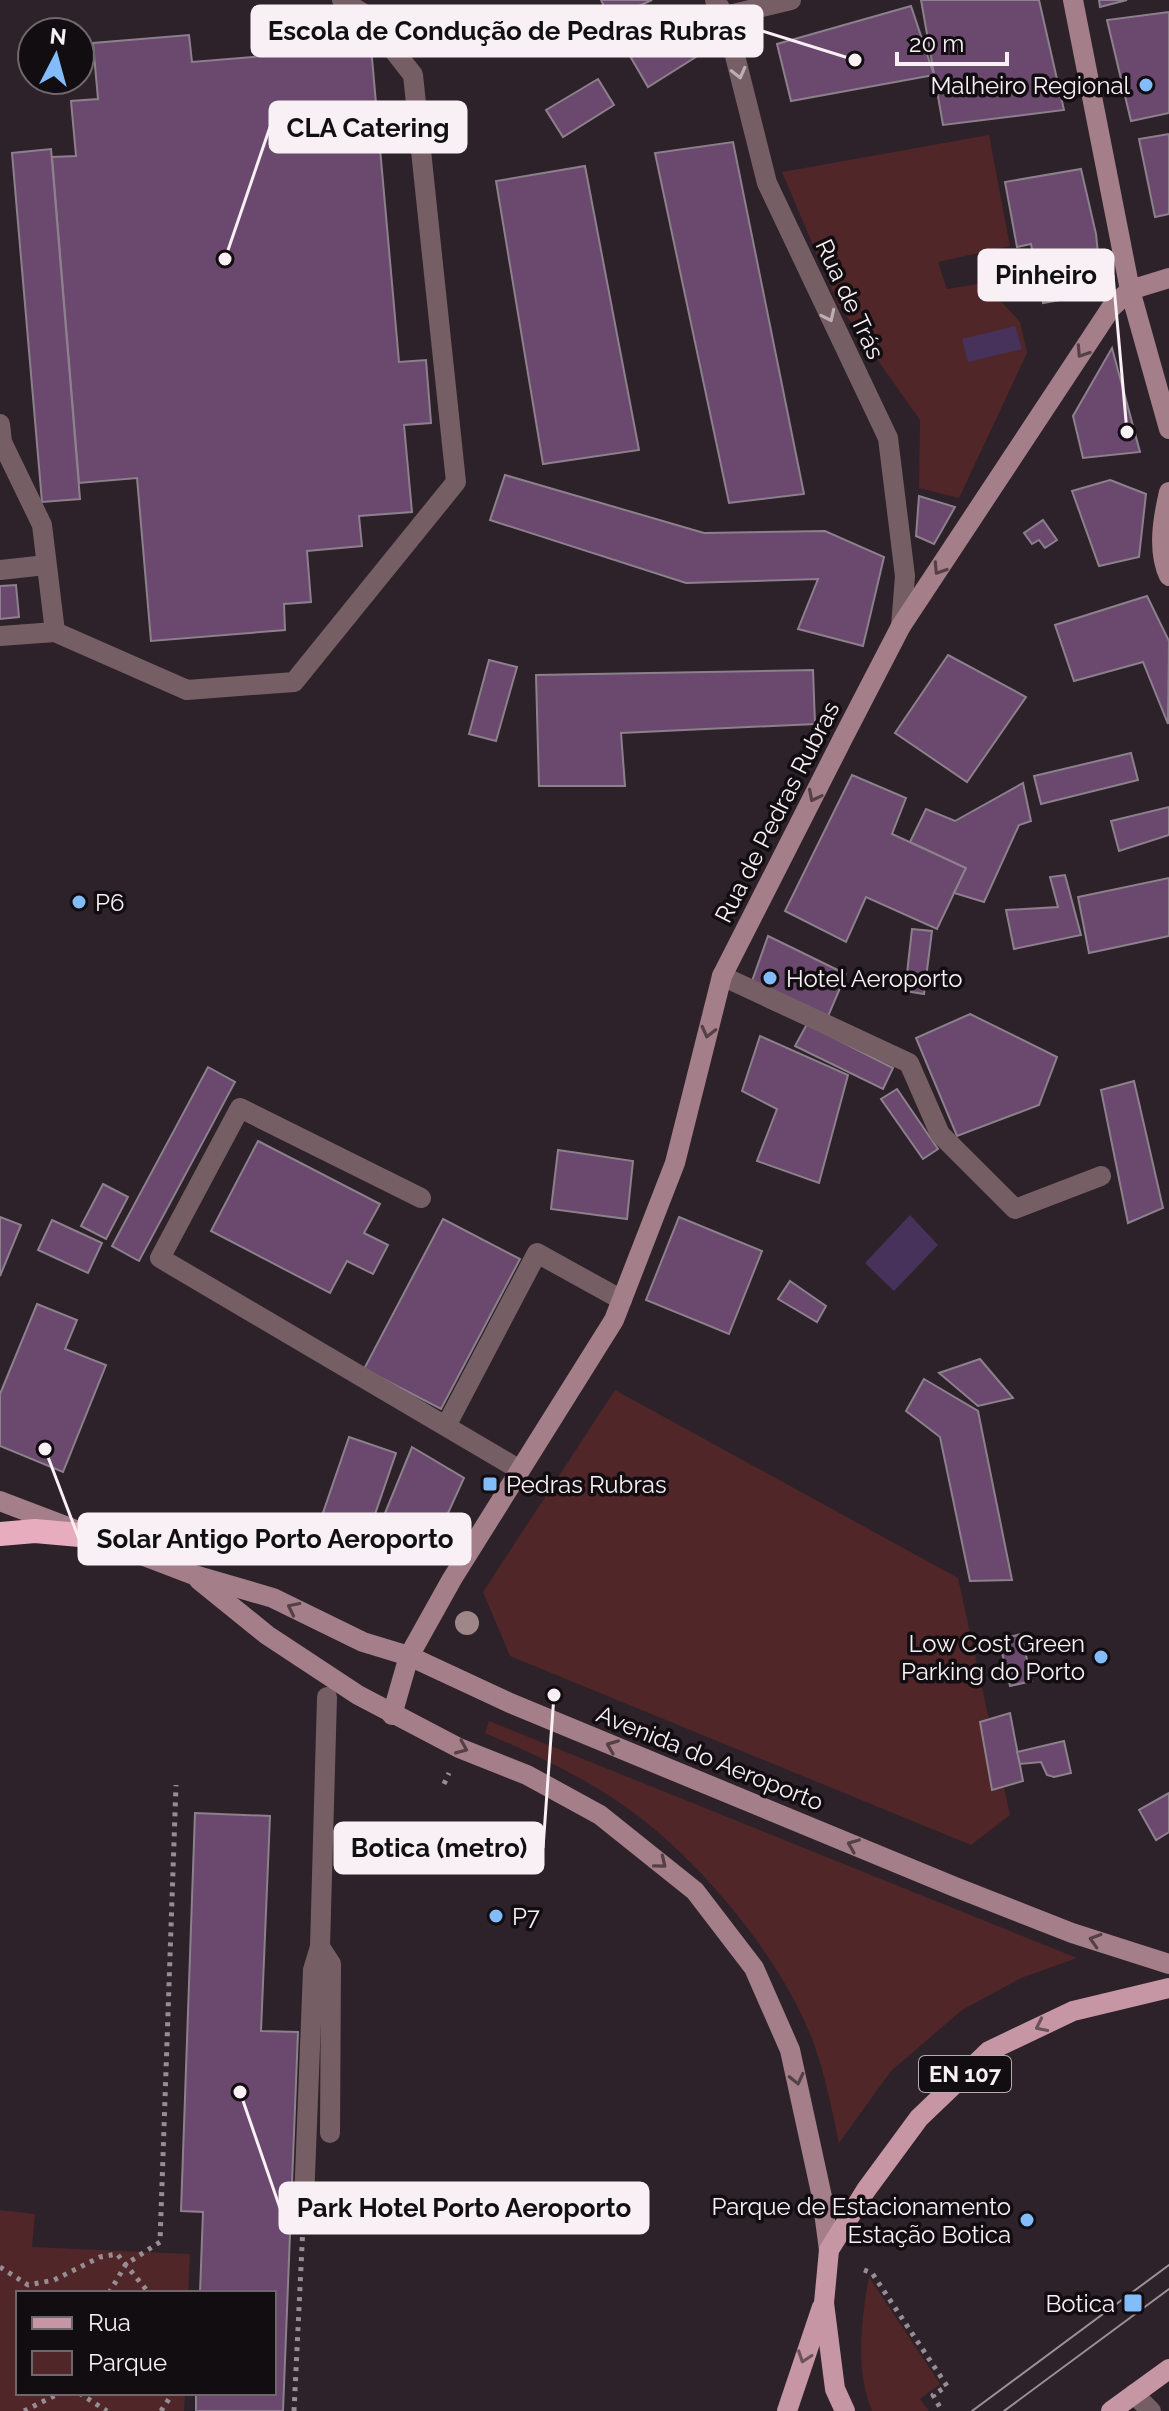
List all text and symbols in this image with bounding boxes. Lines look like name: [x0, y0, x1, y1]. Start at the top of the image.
callout: Escola de Condução de Pedras Rubras: [252, 6, 762, 56]
north arrow: [16, 16, 96, 96]
text: Escola de Condução de Pedras Rubras: [268, 16, 746, 46]
scale bar: [897, 16, 1007, 66]
text: N: [48, 22, 68, 50]
text: 20 m: [909, 29, 964, 58]
one-way arrow: [730, 66, 747, 80]
place label: Malheiro Regional: [930, 71, 1130, 100]
marker: Malheiro Regional: [1137, 76, 1155, 94]
callout: CLA Catering: [270, 102, 466, 152]
text: CLA Catering: [287, 113, 449, 143]
street label: Rua de Trás: [810, 234, 890, 364]
callout: Pinheiro: [979, 250, 1113, 300]
text: Pinheiro: [995, 260, 1097, 290]
one-way arrow: [819, 308, 835, 322]
one-way arrow: [1077, 343, 1092, 357]
one-way arrow: [934, 560, 949, 574]
street label: Rua de Pedras Rubras: [709, 696, 845, 928]
one-way arrow: [808, 788, 823, 803]
place label: P6: [95, 888, 124, 917]
marker: P6: [70, 893, 88, 911]
place label: Hotel Aeroporto: [786, 964, 963, 993]
marker: Hotel Aeroporto: [761, 969, 779, 987]
one-way arrow: [701, 1025, 718, 1039]
place label: Pedras Rubras: [506, 1470, 666, 1499]
marker: Pedras Rubras: [481, 1475, 499, 1493]
callout: Solar Antigo Porto Aeroporto: [79, 1514, 470, 1564]
text: Solar Antigo Porto Aeroporto: [97, 1524, 453, 1554]
one-way arrow: [286, 1602, 301, 1617]
place label: Low Cost Green Parking do Porto: [901, 1629, 1085, 1686]
marker: Low Cost Green Parking do Porto: [1092, 1648, 1110, 1666]
street label: Avenida do Aeroporto: [593, 1699, 827, 1817]
one-way arrow: [454, 1739, 468, 1755]
one-way arrow: [606, 1739, 621, 1755]
callout: Botica (metro): [335, 1823, 543, 1873]
text: Botica (metro): [351, 1833, 527, 1863]
one-way arrow: [847, 1838, 861, 1855]
one-way arrow: [652, 1854, 667, 1868]
place label: P7: [512, 1902, 540, 1931]
marker: P7: [487, 1907, 505, 1925]
one-way arrow: [1088, 1934, 1102, 1950]
one-way arrow: [1035, 2016, 1049, 2032]
road number: EN 107: [919, 2056, 1011, 2092]
one-way arrow: [787, 2071, 804, 2085]
callout: Park Hotel Porto Aeroporto: [280, 2183, 648, 2233]
place label: Parque de Estacionamento Estação Botica: [711, 2192, 1011, 2249]
text: Park Hotel Porto Aeroporto: [297, 2193, 631, 2223]
marker: Parque de Estacionamento Estação Botica: [1018, 2211, 1036, 2229]
place label: Botica: [1045, 2289, 1115, 2318]
legend: [16, 2291, 276, 2395]
marker: Botica: [1122, 2292, 1144, 2314]
text: Rua: [88, 2308, 131, 2337]
text: Parque: [88, 2348, 167, 2377]
one-way arrow: [798, 2349, 814, 2363]

